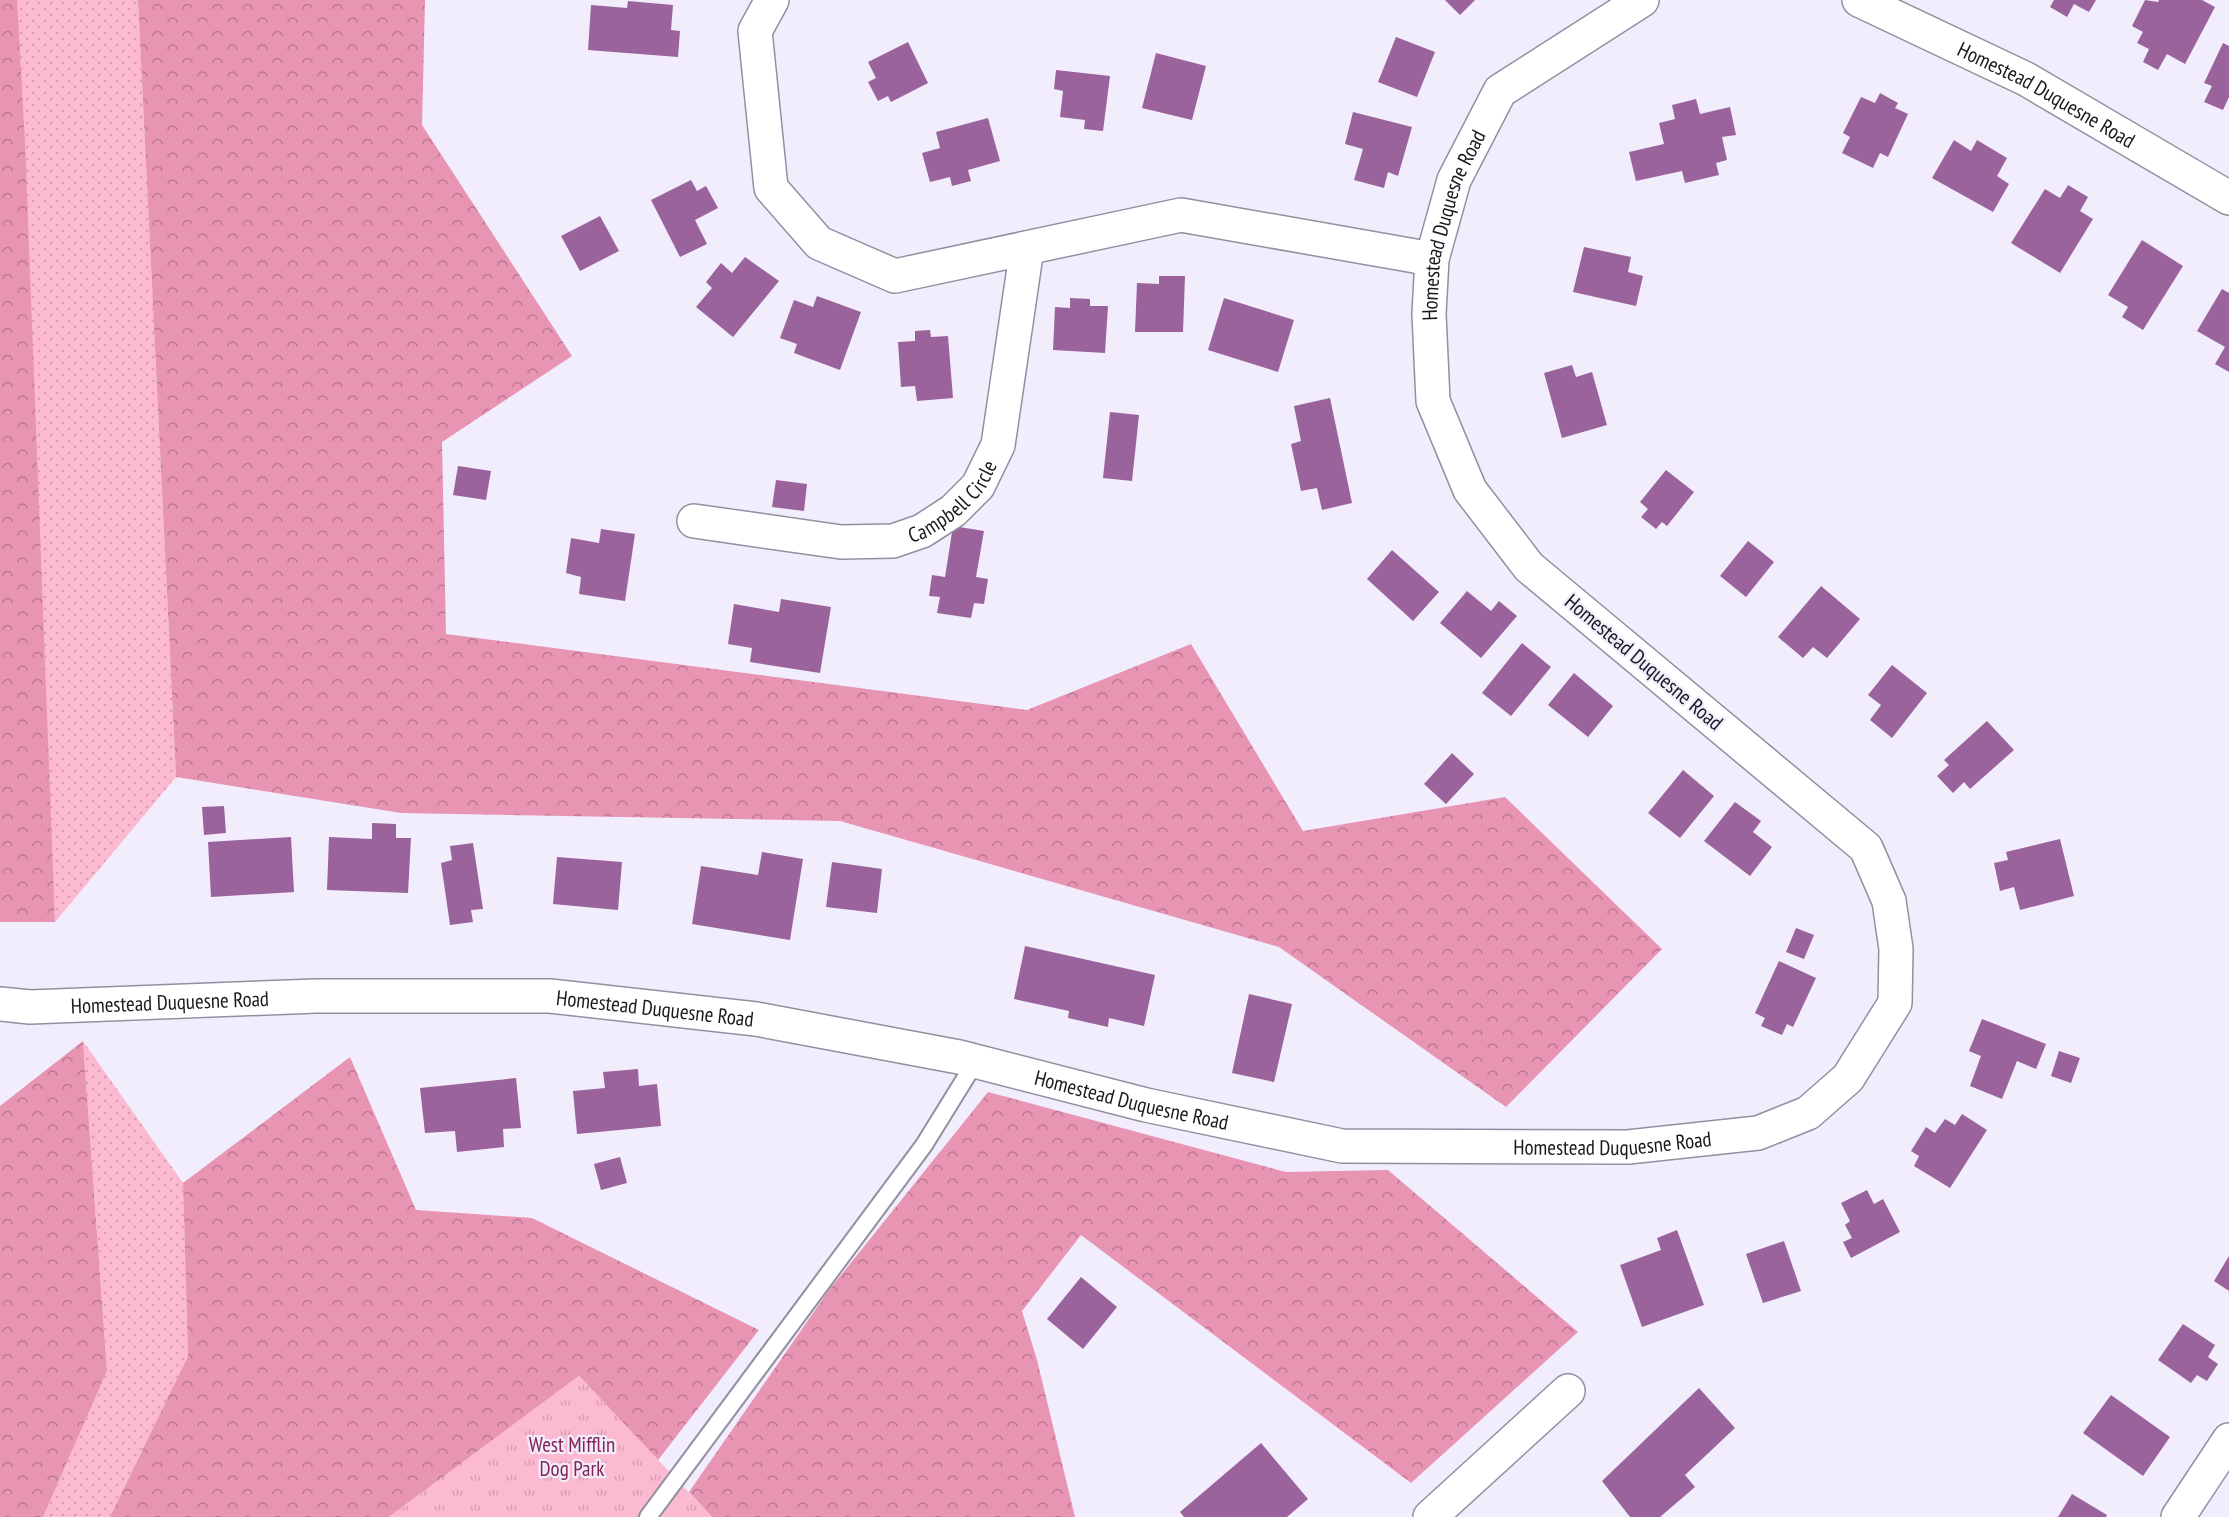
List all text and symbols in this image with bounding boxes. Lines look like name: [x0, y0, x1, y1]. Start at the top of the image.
street label: Homestead Duquesne Road: [1953, 35, 2140, 154]
street label: Homestead Duquesne Road: [1415, 125, 1491, 321]
street label: Campbell Circle: [904, 455, 1002, 548]
street label: Homestead Duquesne Road: [1559, 588, 1729, 736]
street label: Homestead Duquesne Road: [555, 983, 755, 1032]
street label: Homestead Duquesne Road: [70, 984, 269, 1019]
street label: Homestead Duquesne Road: [1032, 1063, 1231, 1135]
street label: Homestead Duquesne Road: [1513, 1125, 1713, 1161]
park label: West Mifflin Dog Park: [529, 1431, 615, 1482]

